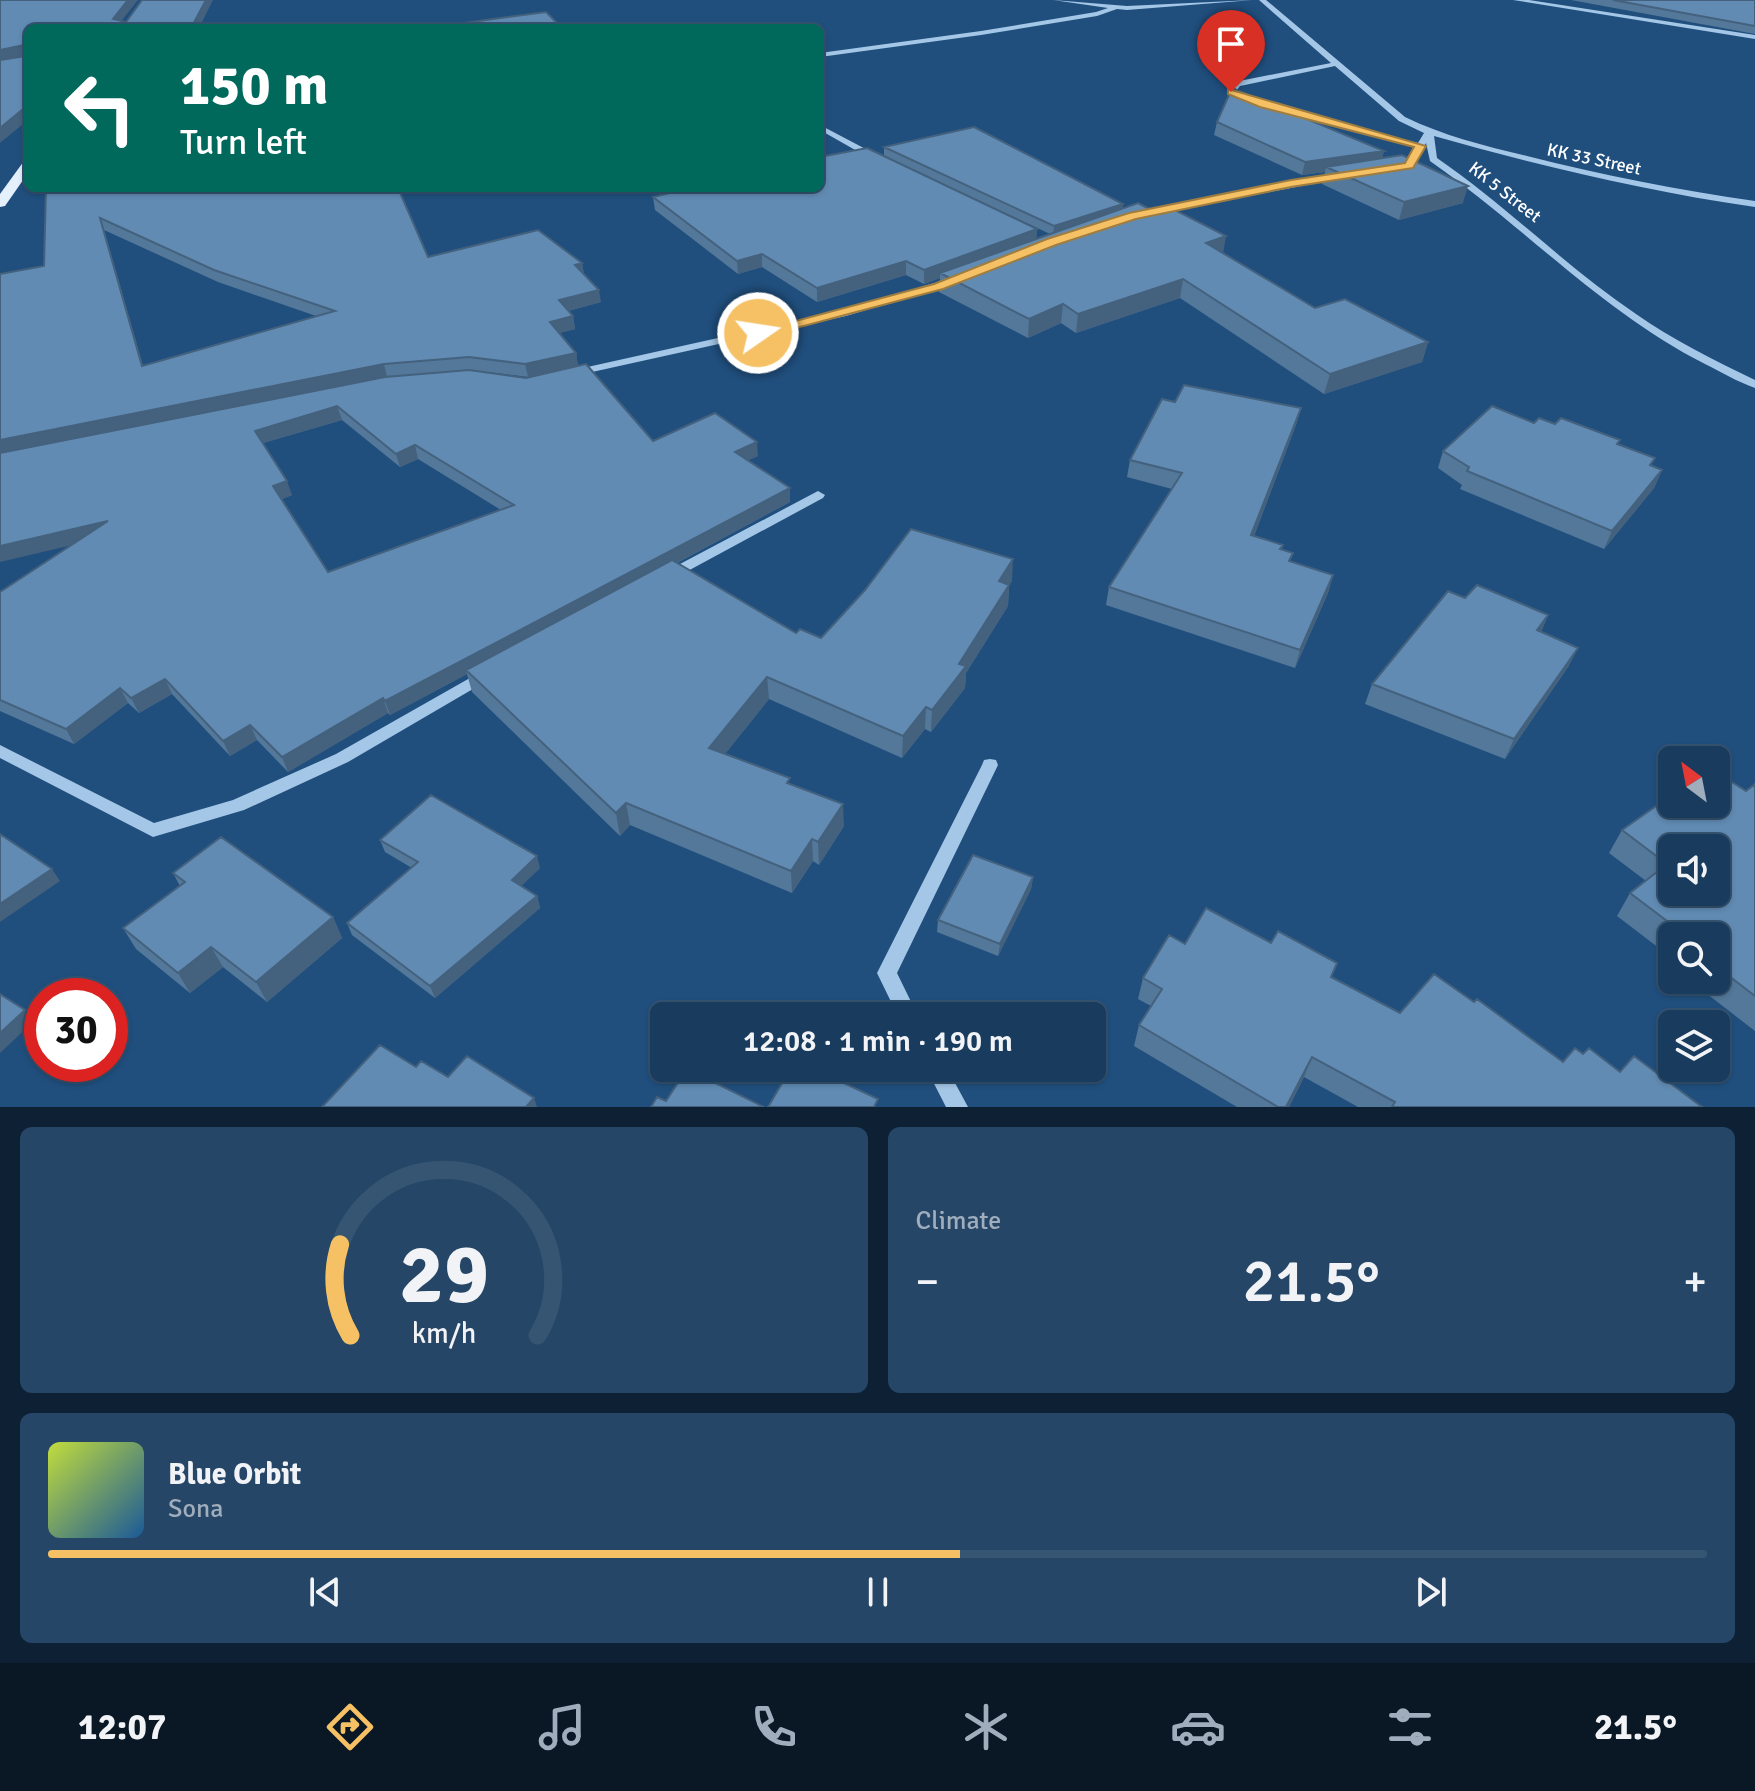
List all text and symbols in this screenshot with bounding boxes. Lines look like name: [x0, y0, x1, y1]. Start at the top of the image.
pin: [1197, 10, 1265, 92]
icon: arrive: [1209, 22, 1253, 66]
text: 150 m: [180, 51, 328, 120]
icon: left: [48, 56, 152, 160]
text: Turn left: [180, 120, 307, 165]
street label: KK 33 Street: [1545, 138, 1643, 180]
street label: KK 5 Street: [1464, 157, 1546, 227]
position arrow: [716, 291, 800, 375]
north arrow: [1658, 746, 1730, 818]
map controls: [1658, 746, 1730, 1082]
button: sound: [1658, 834, 1730, 906]
button: search: [1658, 922, 1730, 994]
speed limit sign: 30: [24, 978, 128, 1082]
button: layers: [1658, 1010, 1730, 1082]
text: 12:08 · 1 min · 190 m: [743, 1023, 1013, 1060]
text: Climate: [916, 1205, 1001, 1237]
text: 29: [399, 1224, 489, 1326]
text: 21.5°: [1243, 1245, 1380, 1319]
text: −: [916, 1255, 939, 1309]
text: +: [1683, 1255, 1707, 1309]
text: km/h: [411, 1316, 476, 1351]
text: Blue Orbit: [168, 1456, 301, 1493]
text: Sona: [168, 1493, 223, 1525]
icon: previous: [303, 1570, 347, 1614]
icon: pause: [856, 1570, 900, 1614]
icon: next: [1409, 1570, 1453, 1614]
icon: directions: [322, 1699, 378, 1755]
icon: music: [534, 1699, 590, 1755]
icon: phone: [746, 1699, 802, 1755]
icon: climate: [958, 1699, 1014, 1755]
icon: car: [1170, 1699, 1226, 1755]
icon: filters: [1382, 1699, 1438, 1755]
text: 12:07: [78, 1705, 166, 1750]
text: 21.5°: [1594, 1705, 1677, 1750]

